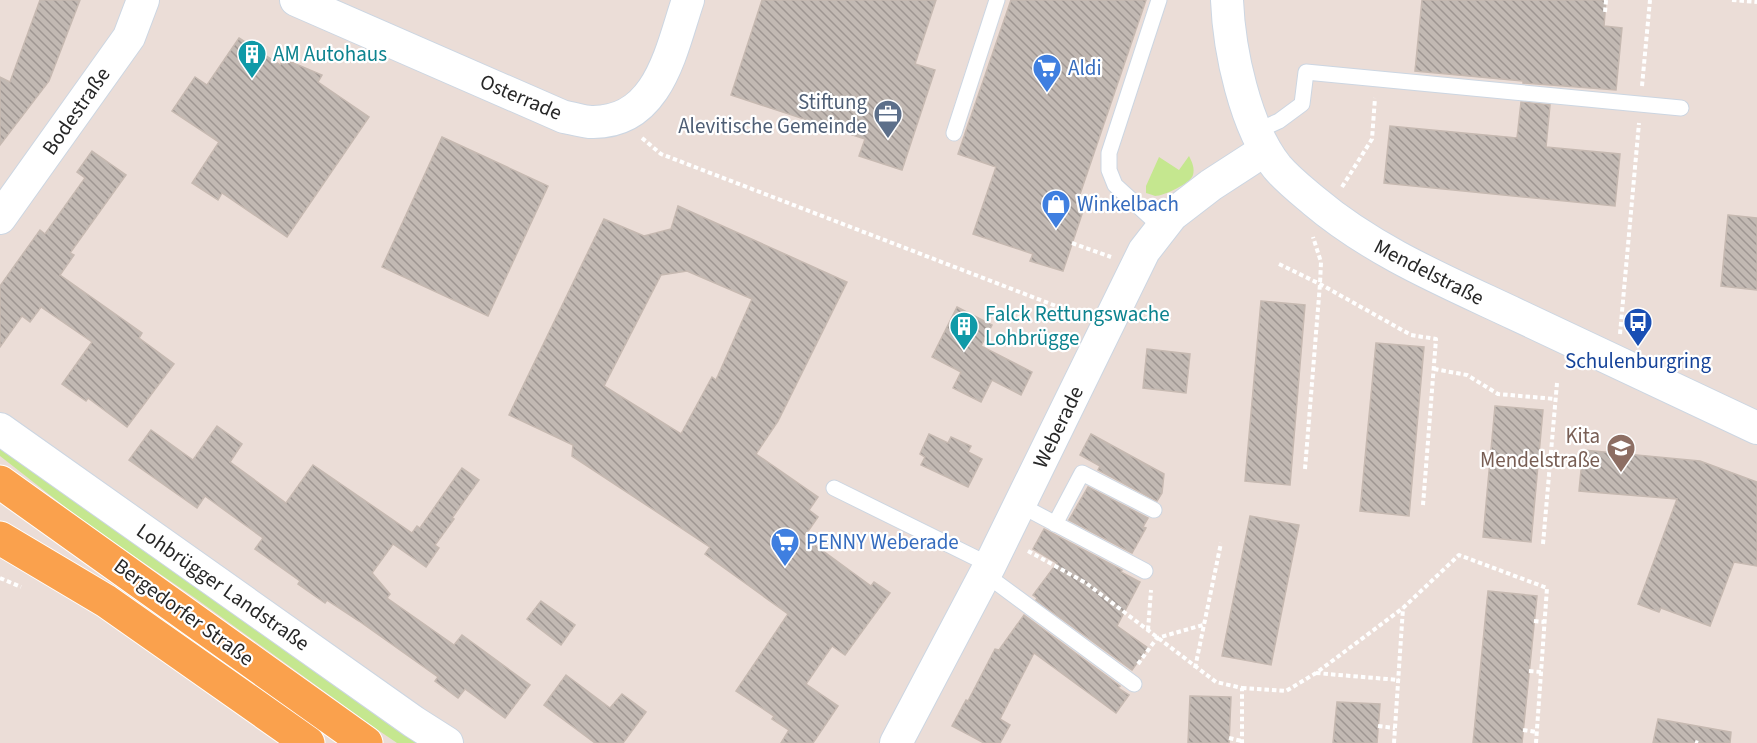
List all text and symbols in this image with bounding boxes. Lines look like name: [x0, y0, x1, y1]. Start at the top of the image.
building icon: AM Autohaus: [236, 38, 268, 80]
place label: AM Autohaus: [273, 39, 387, 69]
supermarket icon: Aldi: [1031, 52, 1063, 94]
place label: Aldi: [1068, 53, 1102, 83]
street label: Bodestraße: [35, 61, 117, 161]
street label: Osterrade: [475, 66, 567, 128]
place label: Stiftung Alevitische Gemeinde: [678, 87, 867, 141]
office icon: Stiftung Alevitische Gemeinde: [872, 98, 904, 140]
shop icon: Winkelbach: [1040, 188, 1072, 230]
place label: Winkelbach: [1077, 189, 1179, 219]
street label: Mendelstraße: [1369, 231, 1489, 313]
place label: Falck Rettungswache Lohbrügge: [985, 299, 1170, 353]
bus stop icon: Schulenburgring: [1622, 306, 1654, 348]
building icon: Falck Rettungswache Lohbrügge: [948, 310, 980, 352]
place label: Schulenburgring: [1565, 346, 1711, 376]
street label: Weberade: [1025, 381, 1091, 473]
place label: Kita Mendelstraße: [1480, 421, 1600, 475]
school or university icon: Kita Mendelstraße: [1605, 432, 1637, 474]
street label: Lohbrügger Landstraße: [130, 516, 316, 658]
supermarket icon: PENNY Weberade: [769, 526, 801, 568]
place label: PENNY Weberade: [806, 527, 959, 557]
street label: Bergedorfer Straße: [108, 551, 260, 673]

